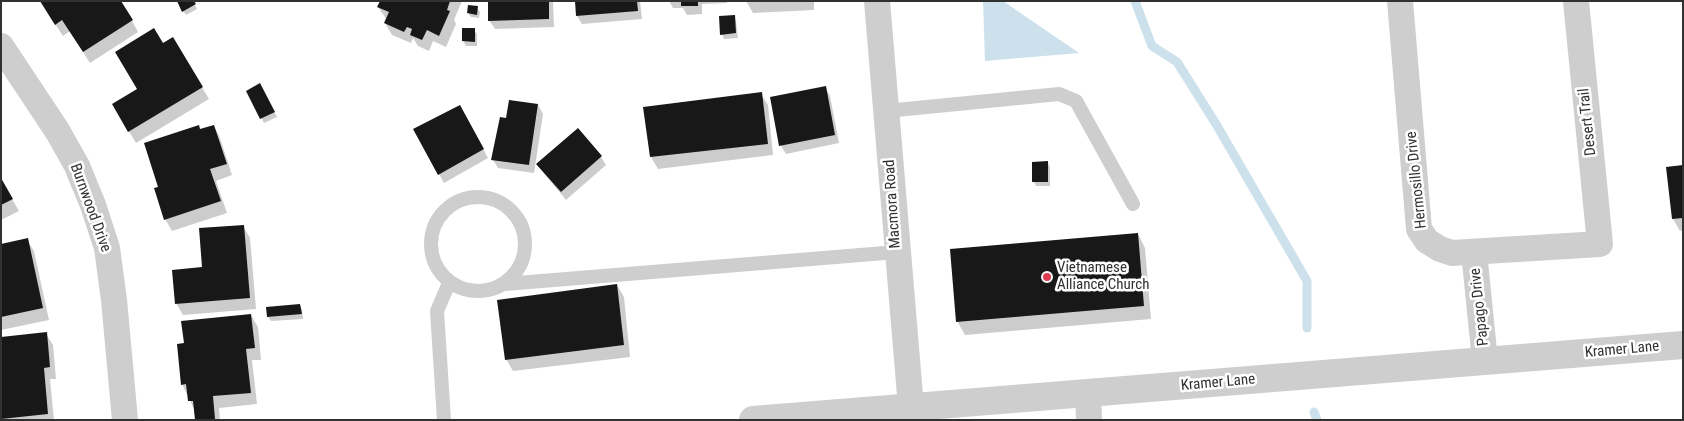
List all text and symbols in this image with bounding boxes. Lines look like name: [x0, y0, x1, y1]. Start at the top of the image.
street label: Desert Trail: [1576, 87, 1600, 157]
street label: Hermosillo Drive: [1403, 130, 1431, 230]
street label: Macmora Road: [881, 159, 905, 249]
street label: Burnwood Drive: [66, 161, 114, 255]
place label: Vietnamese Alliance Church: [1057, 259, 1149, 294]
street label: Papago Drive: [1467, 267, 1493, 347]
marker: Vietnamese Alliance Church: [1041, 271, 1053, 283]
street label: Kramer Lane: [1584, 338, 1660, 362]
street label: Kramer Lane: [1180, 371, 1256, 395]

